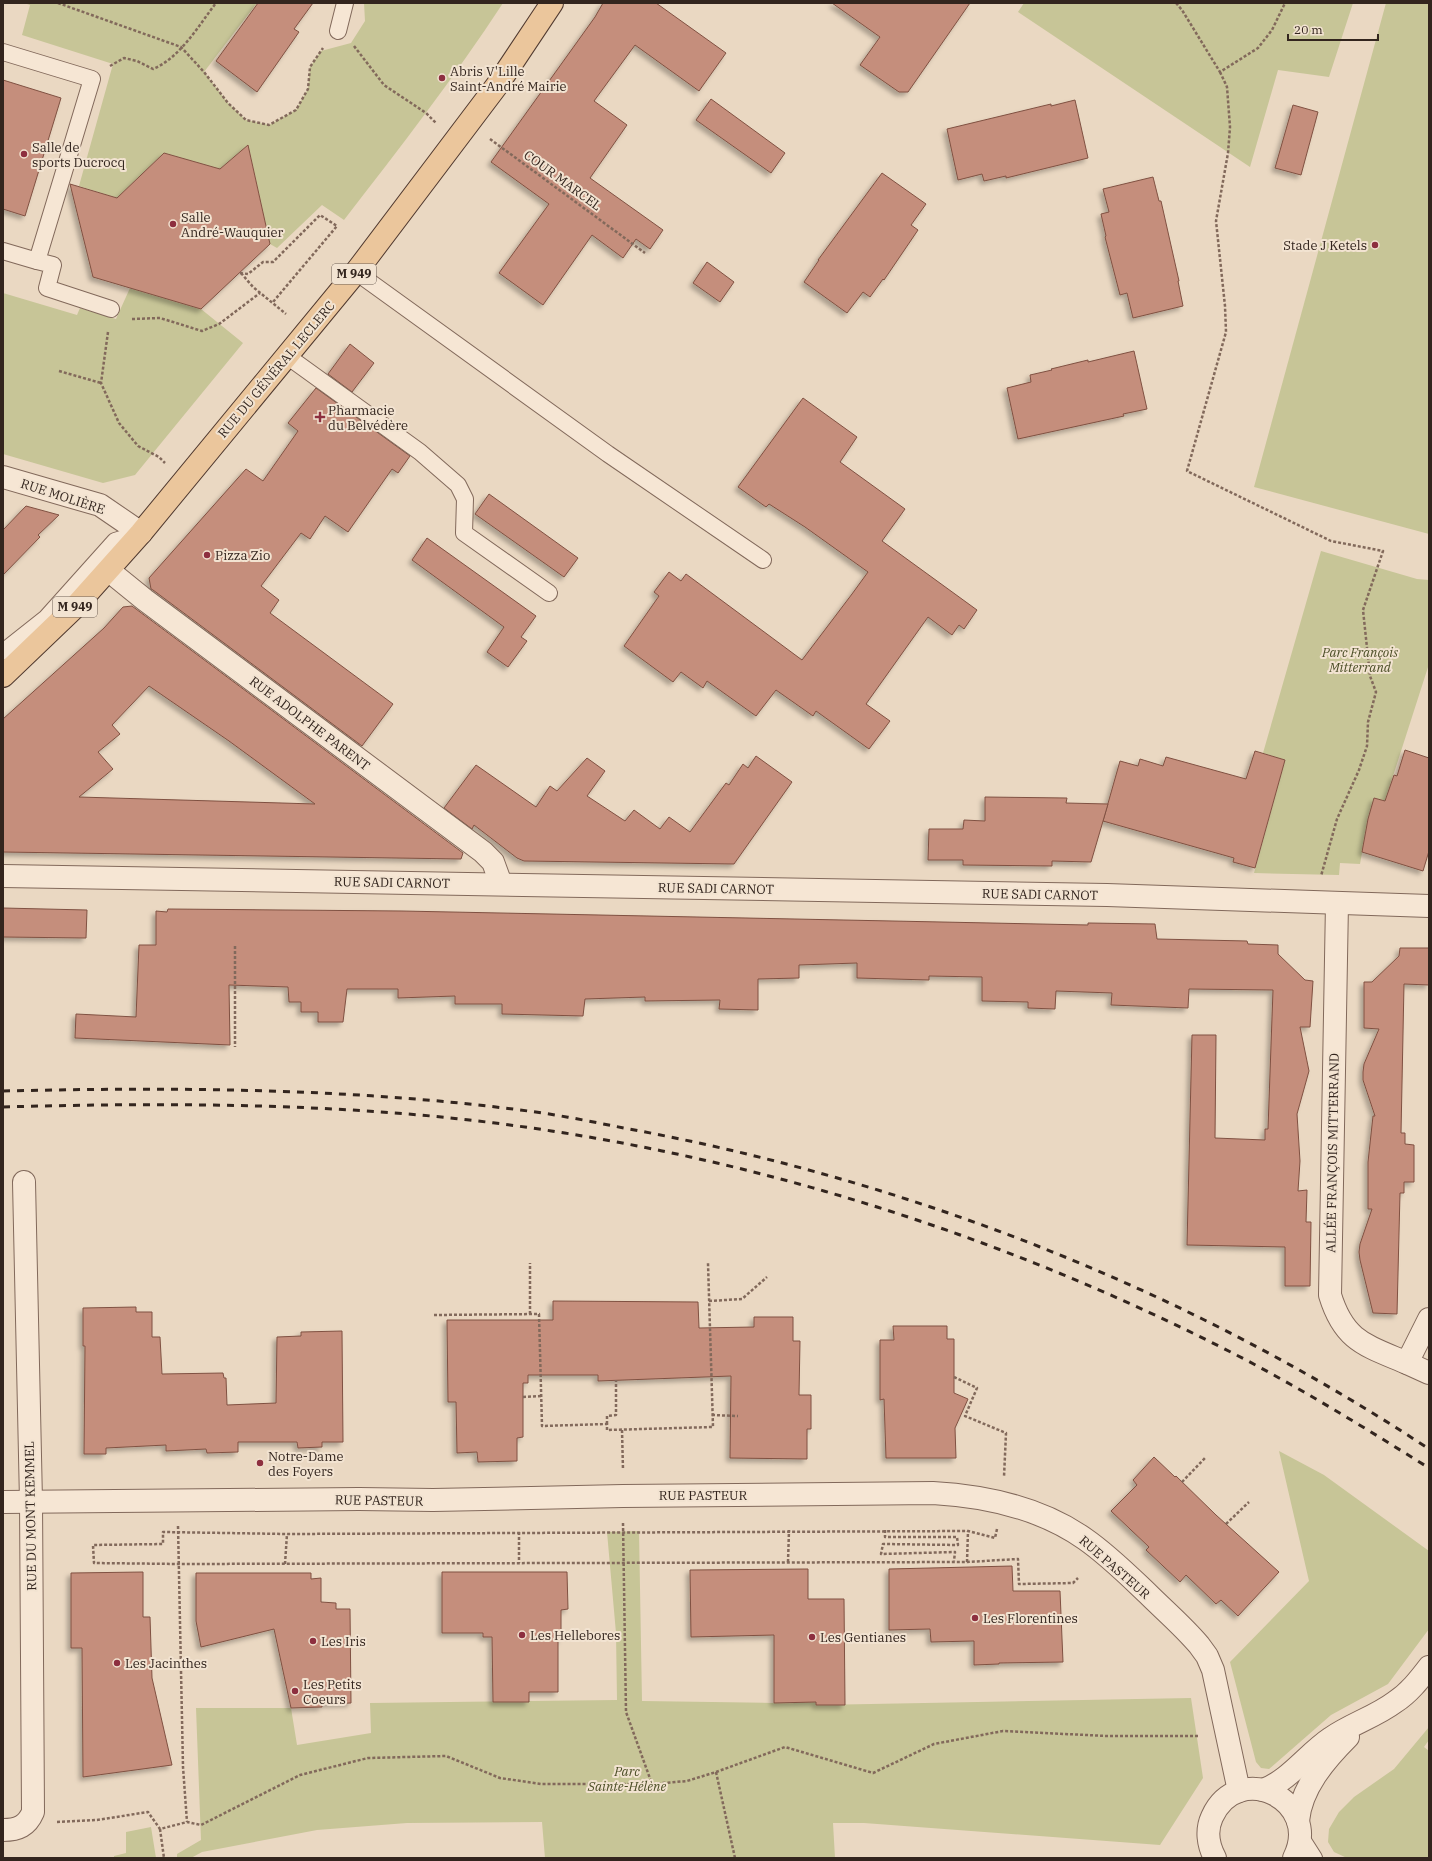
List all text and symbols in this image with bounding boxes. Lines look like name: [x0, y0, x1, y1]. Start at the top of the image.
scale bar: [1288, 16, 1378, 42]
text: 20 m: [1294, 22, 1323, 37]
place label: Abris V'Lille Saint-André Mairie: [450, 63, 567, 95]
marker: Abris V'Lille Saint-André Mairie: [437, 73, 447, 83]
place label: Salle de sports Ducrocq: [32, 139, 125, 171]
street label: COUR MARCEL: [520, 146, 605, 215]
marker: Salle de sports Ducrocq: [19, 149, 29, 159]
place label: Salle André-Wauquier: [181, 209, 284, 241]
marker: Salle André-Wauquier: [168, 219, 178, 229]
place label: Stade J Ketels: [1283, 237, 1367, 254]
marker: Stade J Ketels: [1370, 240, 1380, 250]
road number: M 949: [332, 264, 376, 284]
street label: RUE DU GÉNÉRAL LECLERC: [214, 297, 339, 441]
place label: Pharmacie du Belvédère: [328, 402, 408, 434]
marker: Pharmacie du Belvédère: [315, 412, 325, 422]
street label: RUE MOLIÈRE: [18, 475, 107, 518]
place label: Pizza Zio: [215, 547, 270, 564]
marker: Pizza Zio: [202, 550, 212, 560]
road number: M 949: [53, 597, 97, 617]
park label: Parc François Mitterrand: [1321, 644, 1398, 676]
street label: RUE ADOLPHE PARENT: [246, 673, 374, 775]
street label: RUE SADI CARNOT: [334, 873, 451, 892]
street label: RUE SADI CARNOT: [658, 879, 775, 898]
street label: RUE SADI CARNOT: [982, 885, 1099, 904]
street label: ALLÉE FRANÇOIS MITTERRAND: [1322, 1053, 1343, 1253]
street label: RUE DU MONT KEMMEL: [21, 1441, 40, 1591]
place label: Notre-Dame des Foyers: [268, 1448, 344, 1480]
marker: Notre-Dame des Foyers: [255, 1458, 265, 1468]
street label: RUE PASTEUR: [659, 1487, 748, 1504]
street label: RUE PASTEUR: [335, 1491, 424, 1510]
street label: RUE PASTEUR: [1076, 1532, 1154, 1603]
place label: Les Florentines: [983, 1610, 1078, 1627]
marker: Les Florentines: [970, 1613, 980, 1623]
place label: Les Hellebores: [530, 1627, 620, 1644]
place label: Les Gentianes: [820, 1629, 906, 1646]
marker: Les Hellebores: [517, 1630, 527, 1640]
marker: Les Gentianes: [807, 1632, 817, 1642]
place label: Les Iris: [321, 1633, 366, 1650]
marker: Les Iris: [308, 1636, 318, 1646]
place label: Les Jacinthes: [125, 1655, 207, 1672]
marker: Les Jacinthes: [112, 1658, 122, 1668]
place label: Les Petits Coeurs: [303, 1676, 362, 1708]
marker: Les Petits Coeurs: [290, 1686, 300, 1696]
park label: Parc Sainte-Hélène: [587, 1763, 666, 1795]

